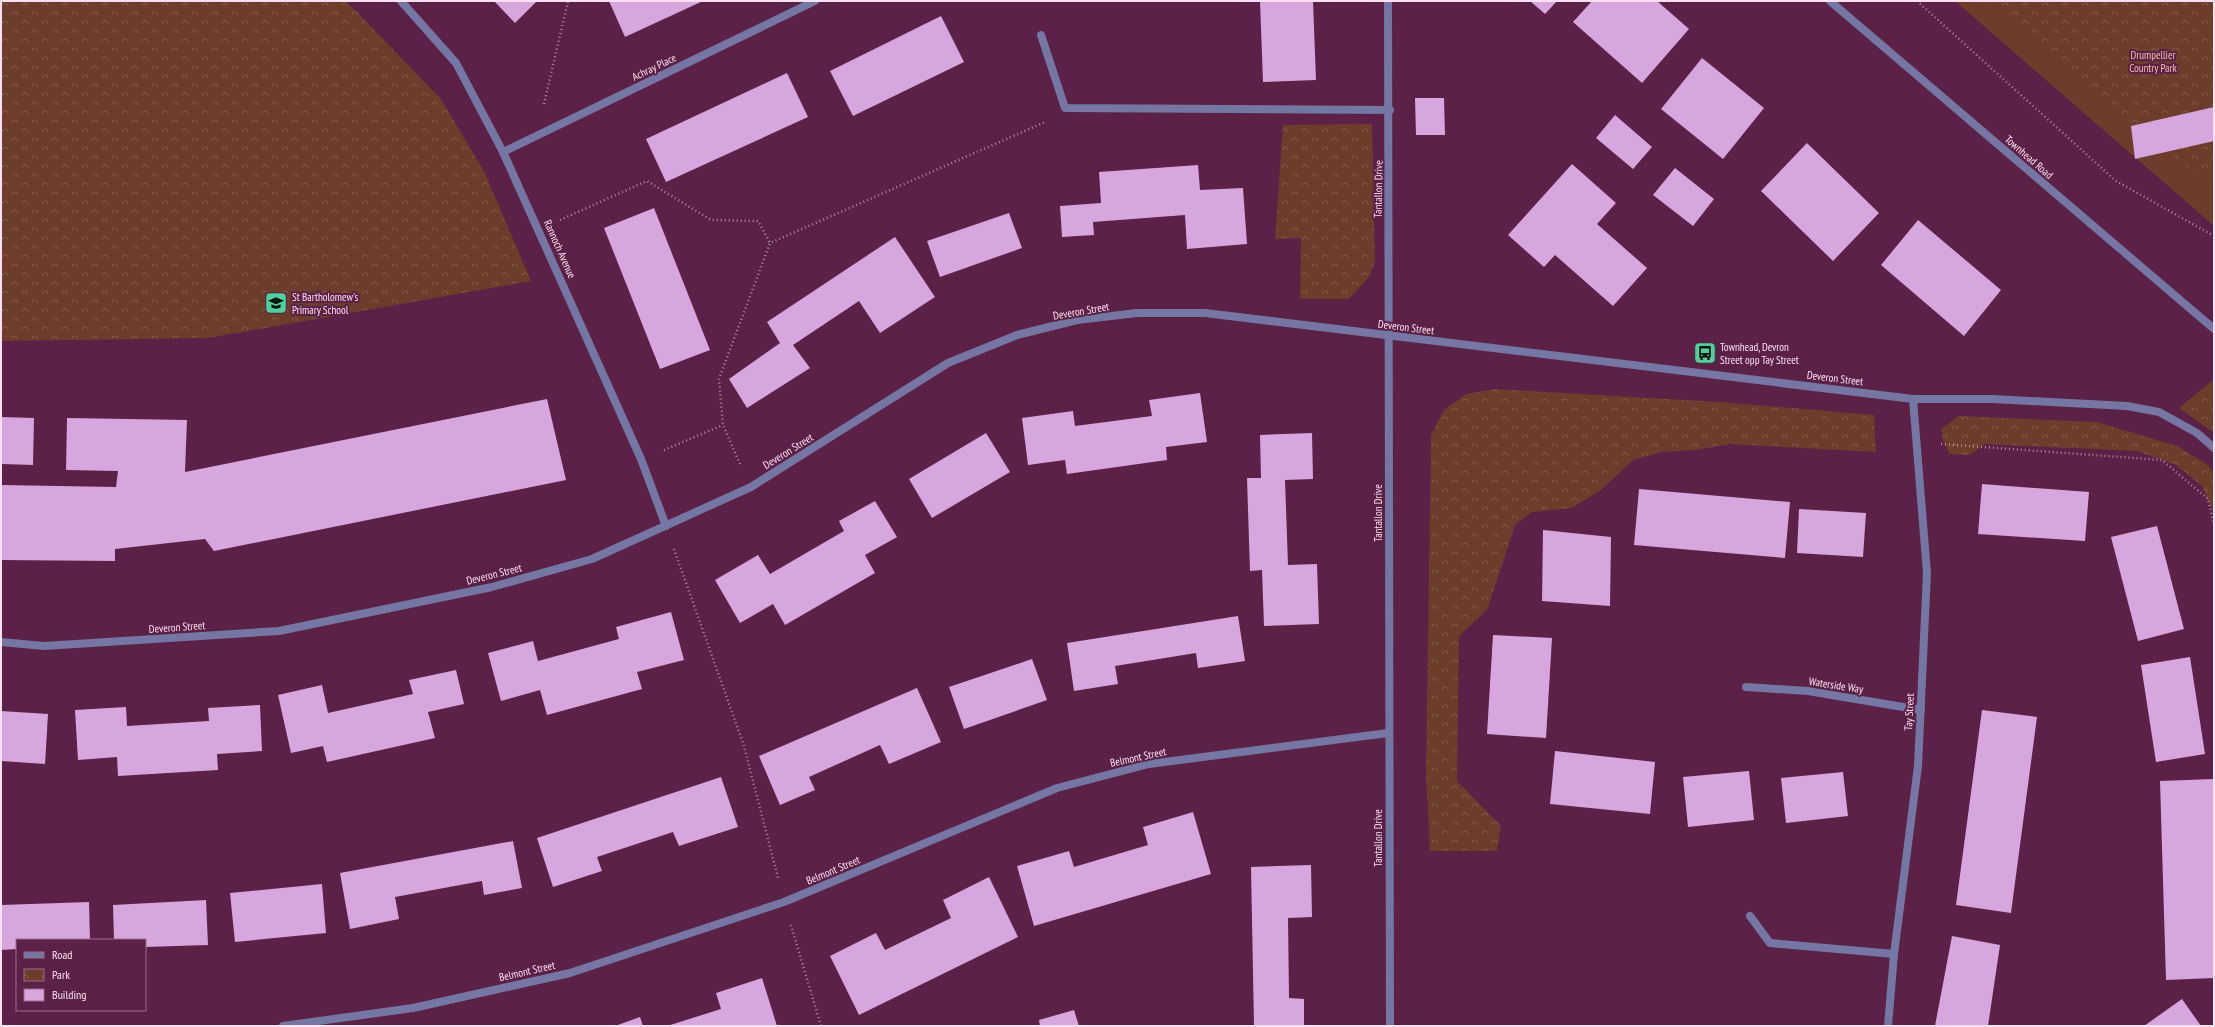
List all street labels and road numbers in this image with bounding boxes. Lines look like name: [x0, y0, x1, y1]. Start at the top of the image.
street label: Achray Place: [630, 50, 679, 84]
street label: Townhead Road: [2002, 132, 2056, 182]
street label: Tantallon Drive: [1370, 160, 1386, 218]
street label: Rannoch Avenue: [541, 218, 579, 281]
street label: Deveron Street: [1052, 299, 1110, 323]
street label: Deveron Street: [1377, 317, 1435, 337]
street label: Deveron Street: [1806, 368, 1864, 388]
street label: Deveron Street: [760, 430, 816, 472]
street label: Tantallon Drive: [1371, 484, 1385, 542]
street label: Deveron Street: [465, 560, 523, 588]
street label: Deveron Street: [148, 618, 206, 636]
street label: Waterside Way: [1808, 674, 1865, 696]
street label: Tay Street: [1901, 693, 1917, 731]
street label: Belmont Street: [1109, 744, 1167, 770]
street label: Tantallon Drive: [1371, 809, 1385, 867]
street label: Belmont Street: [804, 852, 862, 888]
street label: Belmont Street: [498, 958, 556, 984]

